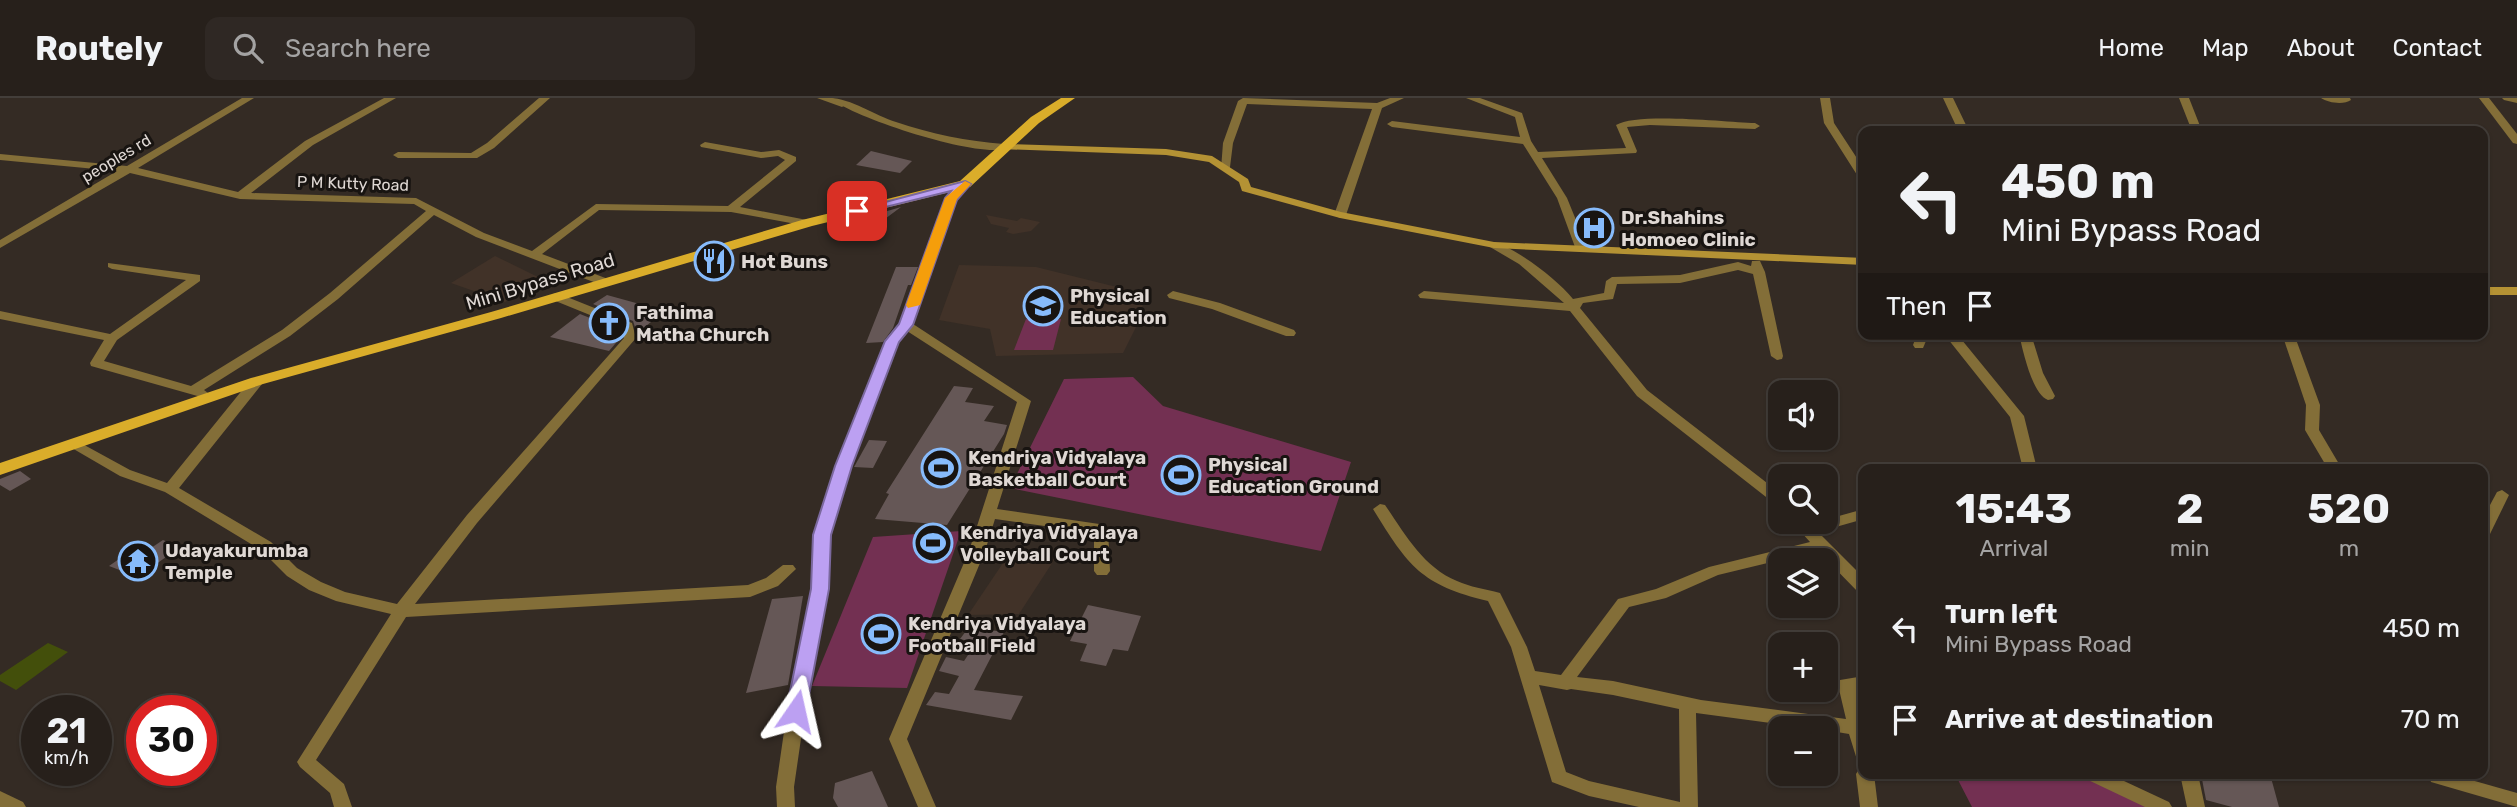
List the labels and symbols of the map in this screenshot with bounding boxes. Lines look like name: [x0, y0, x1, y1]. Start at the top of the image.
street label: peoples rd: [78, 130, 154, 187]
street label: P M Kutty Road: [297, 172, 409, 195]
pin: [827, 181, 887, 241]
place label: Dr.Shahins Homoeo Clinic: [1621, 206, 1756, 251]
hospital icon: Dr.Shahins Homoeo Clinic: [1573, 207, 1615, 249]
restaurant icon: Hot Buns: [693, 240, 735, 282]
street label: Mini Bypass Road: [463, 248, 617, 315]
place label: Hot Buns: [741, 250, 828, 273]
place label: Physical Education: [1070, 284, 1167, 329]
school or university icon: Physical Education: [1022, 285, 1064, 327]
place label: Fathima Matha Church: [636, 301, 769, 346]
church icon: Fathima Matha Church: [588, 302, 630, 344]
place label: Kendriya Vidyalaya Basketball Court: [968, 446, 1146, 491]
sports icon: Kendriya Vidyalaya Basketball Court: [920, 447, 962, 489]
place label: Physical Education Ground: [1208, 453, 1379, 498]
sports icon: Physical Education Ground: [1160, 454, 1202, 496]
place label: Kendriya Vidyalaya Volleyball Court: [960, 521, 1138, 566]
sports icon: Kendriya Vidyalaya Volleyball Court: [912, 522, 954, 564]
place label: Udayakurumba Temple: [165, 539, 308, 584]
temple icon: Udayakurumba Temple: [117, 540, 159, 582]
place label: Kendriya Vidyalaya Football Field: [908, 612, 1086, 657]
sports icon: Kendriya Vidyalaya Football Field: [860, 613, 902, 655]
position arrow: [759, 674, 833, 748]
speed limit sign: 30: [126, 695, 217, 786]

